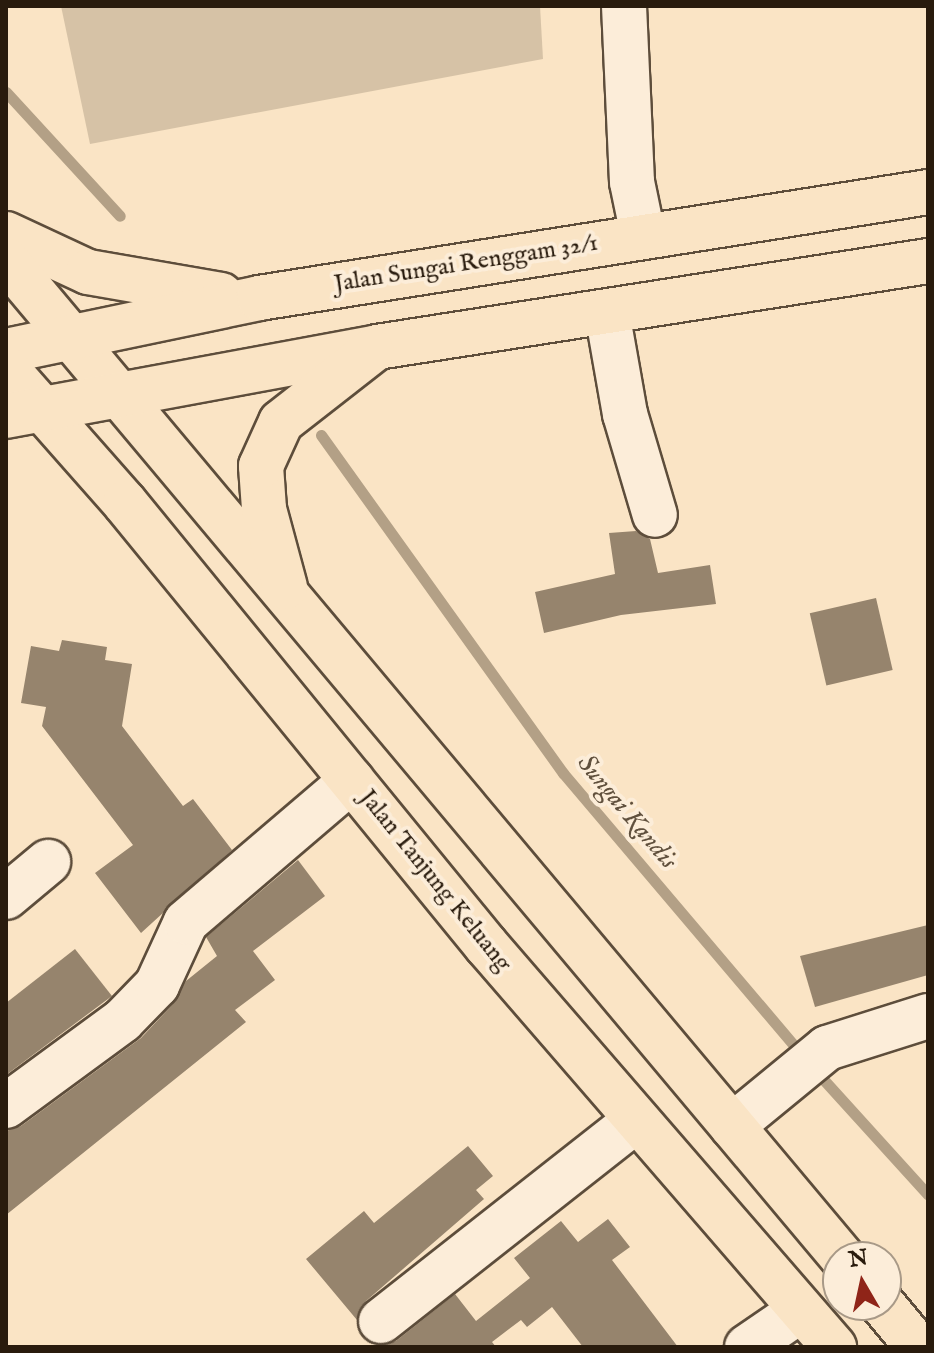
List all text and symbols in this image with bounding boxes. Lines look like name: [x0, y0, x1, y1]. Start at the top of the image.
street label: Jalan Sungai Renggam 32/1: [332, 229, 600, 299]
water label: Sungai Kandis: [570, 748, 684, 876]
street label: Jalan Tanjung Keluang: [353, 784, 517, 978]
north arrow: [822, 1241, 902, 1321]
text: N: [847, 1244, 870, 1275]

